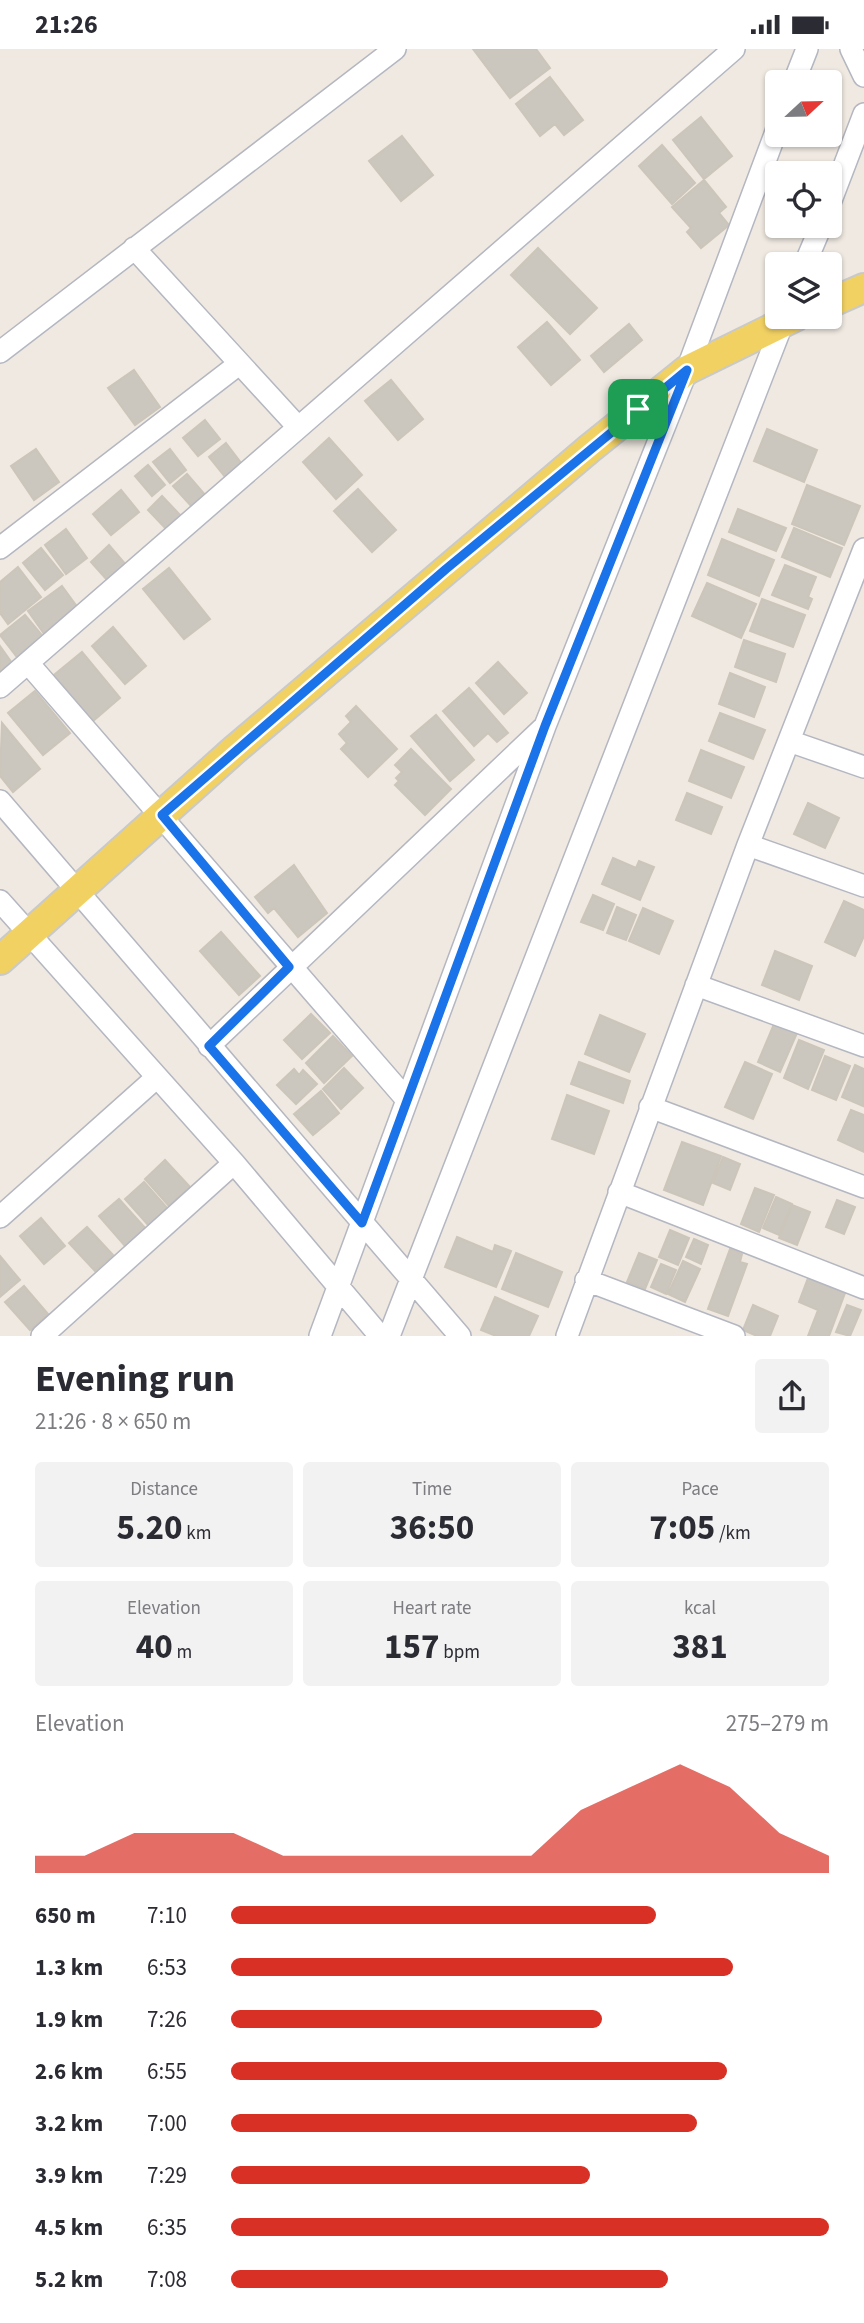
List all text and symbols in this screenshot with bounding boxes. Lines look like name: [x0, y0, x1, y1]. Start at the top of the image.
text: 21:26: [35, 6, 98, 43]
north arrow: [765, 70, 842, 147]
map controls: [765, 70, 842, 329]
button: locate: [765, 161, 842, 238]
button: layers: [765, 252, 842, 329]
pin: [608, 379, 668, 439]
icon: arrive: [619, 390, 657, 428]
text: Evening run: [35, 1352, 235, 1406]
button: share: [755, 1359, 829, 1433]
text: 21:26 · 8 × 650 m: [35, 1405, 191, 1438]
text: Distance: [130, 1476, 198, 1503]
text: Time: [412, 1476, 452, 1503]
text: Pace: [681, 1476, 719, 1503]
text: 5.20: [117, 1503, 182, 1553]
text: 36:50: [390, 1503, 474, 1553]
text: 7:05: [649, 1503, 715, 1553]
text: km: [182, 1520, 211, 1547]
text: /km: [715, 1520, 751, 1547]
text: Elevation: [127, 1595, 201, 1622]
text: Heart rate: [393, 1595, 472, 1622]
text: kcal: [684, 1595, 716, 1622]
text: 40: [136, 1622, 173, 1672]
text: 157: [384, 1622, 439, 1672]
text: 381: [672, 1622, 728, 1672]
text: m: [173, 1639, 192, 1666]
text: bpm: [439, 1639, 480, 1666]
text: Elevation: [35, 1707, 125, 1740]
text: 275–279 m: [726, 1707, 829, 1740]
text: 650 m: [35, 1899, 96, 1932]
text: 7:10: [147, 1899, 187, 1932]
text: 1.3 km: [35, 1951, 103, 1984]
text: 6:53: [147, 1951, 187, 1984]
text: 1.9 km: [35, 2003, 103, 2036]
text: 7:26: [147, 2003, 187, 2036]
text: 2.6 km: [35, 2055, 103, 2088]
text: 6:55: [147, 2055, 187, 2088]
text: 3.2 km: [35, 2107, 103, 2140]
text: 7:00: [147, 2107, 187, 2140]
text: 3.9 km: [35, 2159, 103, 2192]
text: 7:29: [147, 2159, 187, 2192]
text: 4.5 km: [35, 2211, 103, 2244]
text: 6:35: [147, 2211, 187, 2244]
text: 5.2 km: [35, 2263, 103, 2296]
text: 7:08: [147, 2263, 187, 2296]

